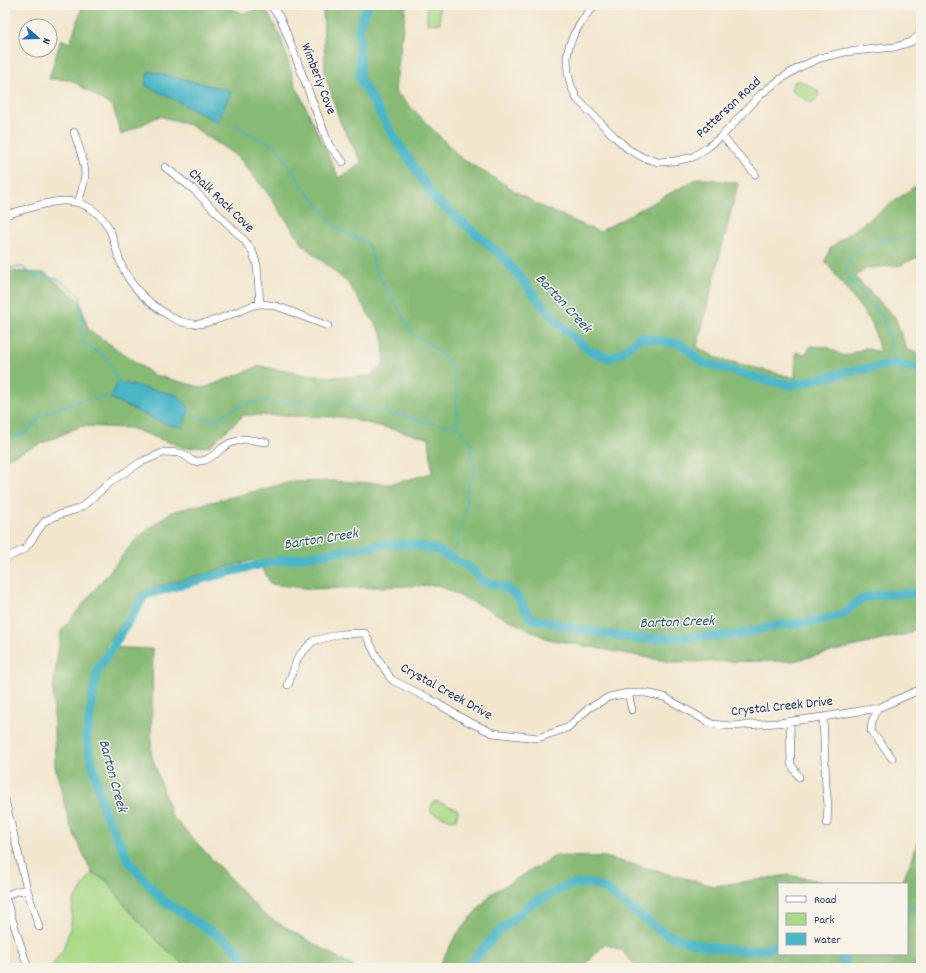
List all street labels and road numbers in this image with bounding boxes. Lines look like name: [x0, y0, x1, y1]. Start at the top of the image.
street label: Wimberly Cove: [295, 40, 341, 118]
street label: Patterson Road: [692, 73, 766, 143]
street label: Chalk Rock Cove: [183, 164, 259, 238]
street label: Crystal Creek Drive: [396, 658, 496, 726]
street label: Crystal Creek Drive: [730, 692, 834, 722]

